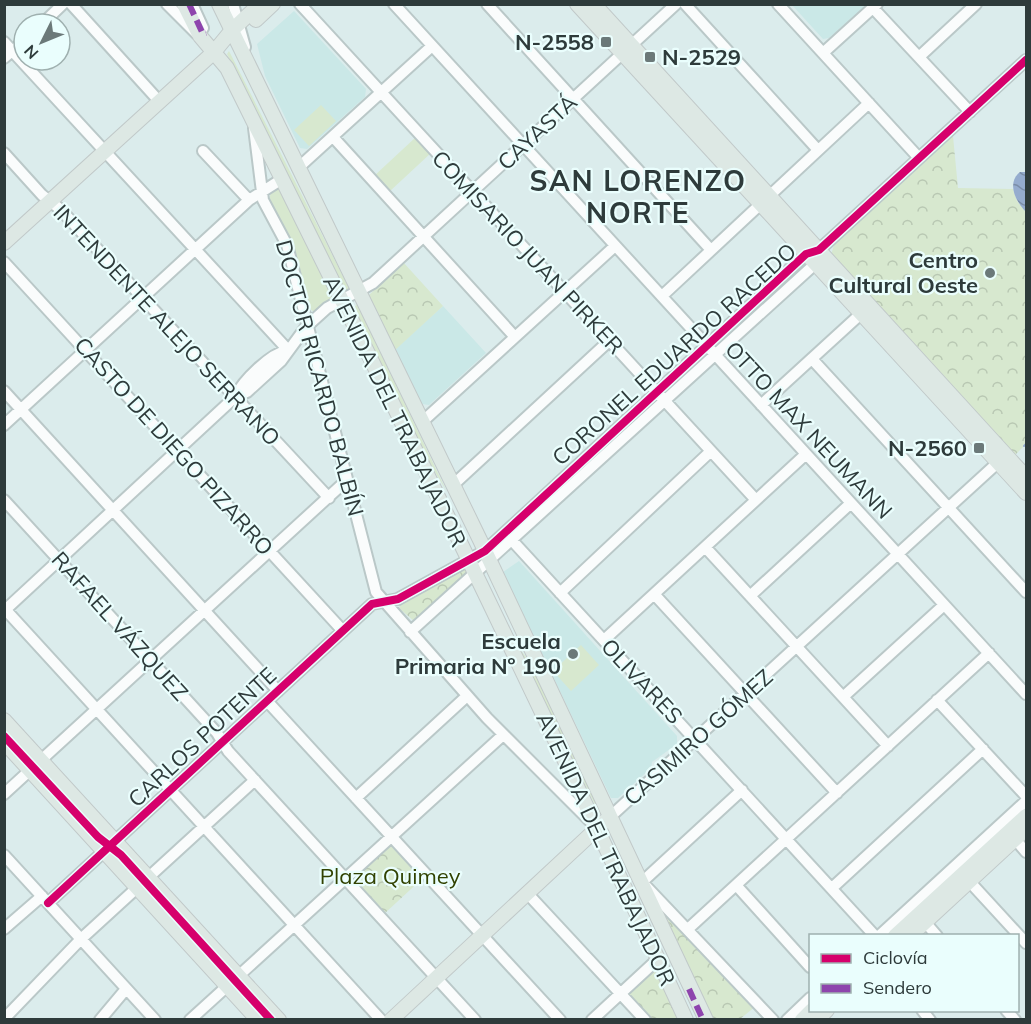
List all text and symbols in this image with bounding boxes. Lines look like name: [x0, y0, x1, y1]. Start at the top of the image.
north arrow: [12, 12, 72, 72]
place label: N-2558: [515, 28, 594, 56]
marker: N-2558: [599, 35, 613, 49]
text: N: [20, 41, 42, 63]
place label: N-2529: [662, 43, 741, 71]
marker: N-2529: [643, 50, 657, 64]
street label: CAYASTÁ: [491, 88, 583, 176]
street label: COMISARIO JUAN PIRKER: [426, 144, 630, 360]
district label: SAN LORENZO NORTE: [530, 163, 746, 230]
street label: INTENDENTE ALEJO SERRANO: [48, 198, 286, 452]
street label: DOCTOR RICARDO BALBÍN: [270, 237, 370, 519]
street label: CORONEL EDUARDO RACEDO: [546, 237, 802, 471]
place label: Centro Cultural Oeste: [828, 246, 978, 299]
marker: Centro Cultural Oeste: [983, 266, 997, 280]
street label: AVENIDA DEL TRABAJADOR: [317, 271, 473, 551]
street label: CASTO DE DIEGO PIZARRO: [68, 331, 280, 561]
street label: OTTO MAX NEUMANN: [719, 335, 899, 525]
place label: N-2560: [888, 434, 967, 462]
marker: N-2560: [972, 441, 986, 455]
street label: RAFAEL VÁZQUEZ: [46, 546, 194, 706]
place label: Escuela Primaria Nº 190: [395, 627, 561, 680]
street label: OLIVARES: [595, 632, 689, 730]
marker: Escuela Primaria Nº 190: [566, 647, 580, 661]
street label: CARLOS POTENTE: [122, 661, 282, 813]
street label: CASIMIRO GÓMEZ: [618, 663, 778, 811]
street label: AVENIDA DEL TRABAJADOR: [530, 708, 682, 990]
park label: Plaza Quimey: [320, 862, 461, 890]
legend: [809, 934, 1019, 1012]
text: Ciclovía: [863, 946, 928, 969]
text: Sendero: [863, 976, 932, 999]

